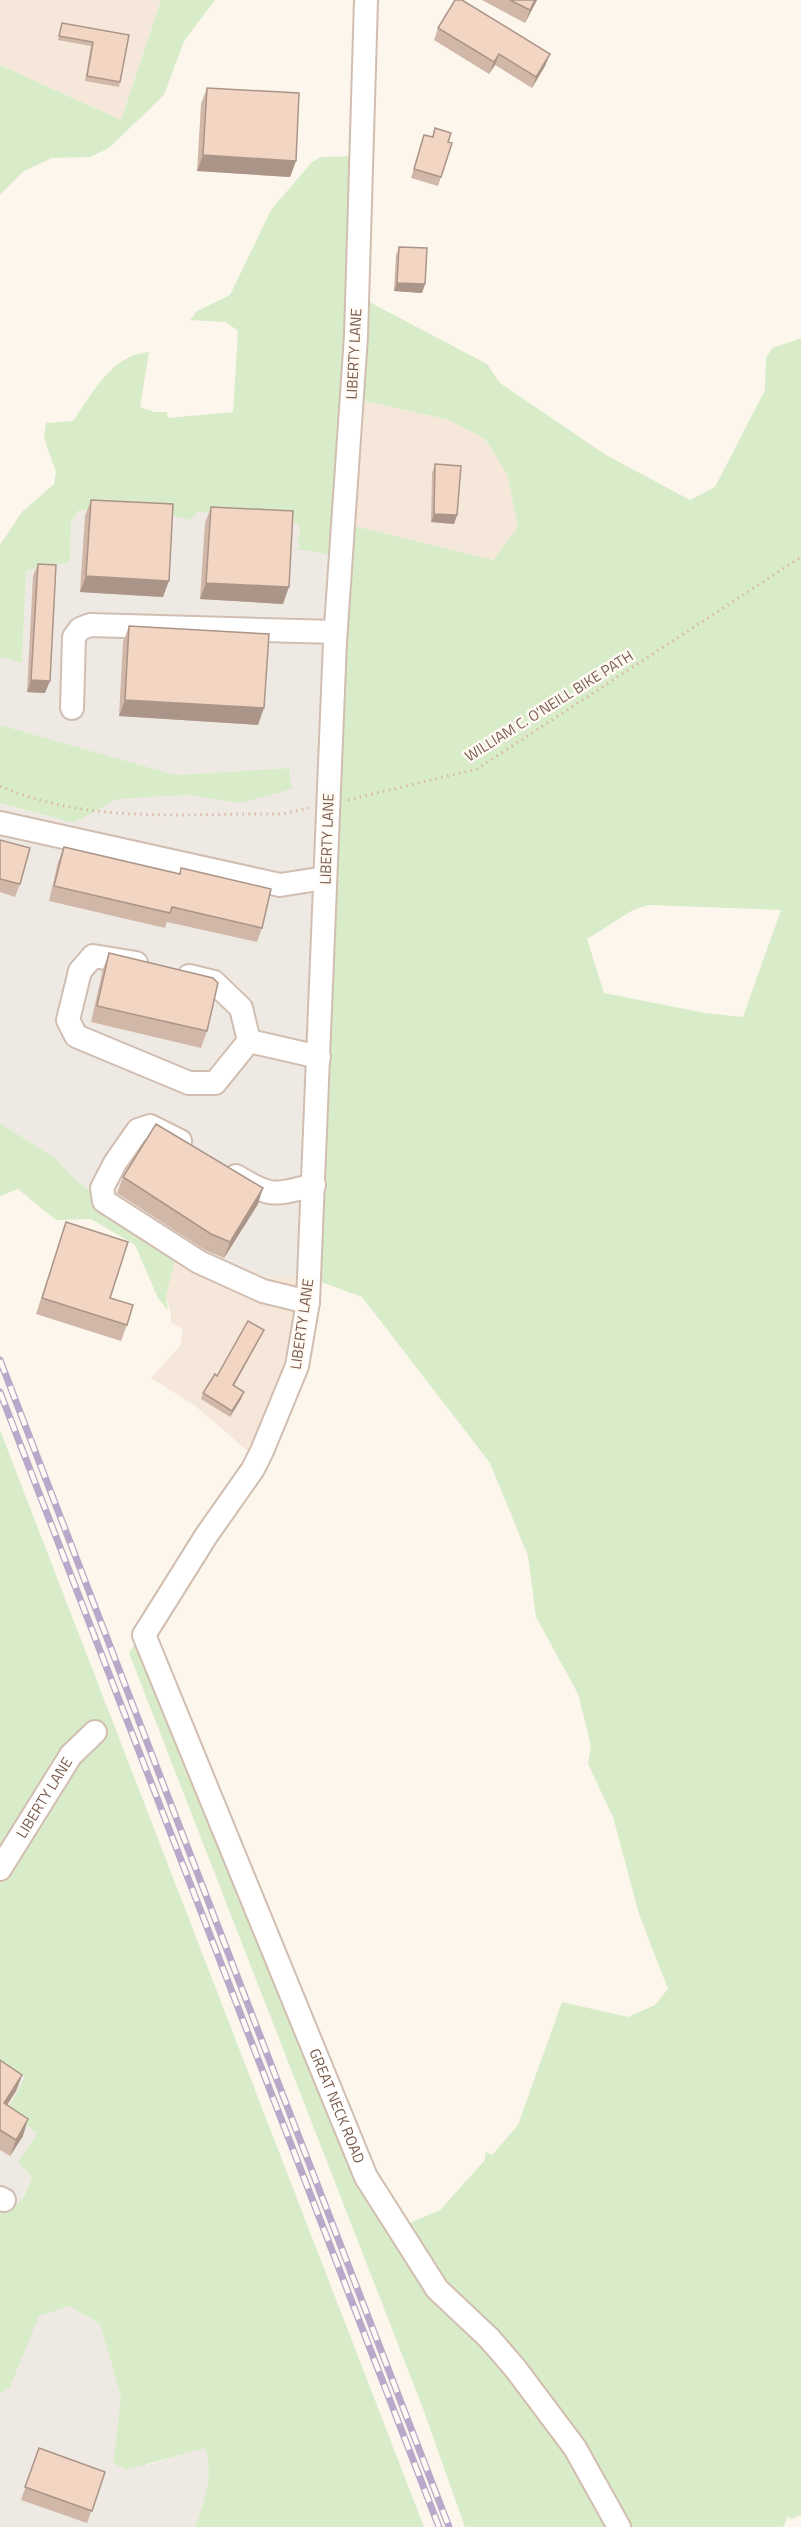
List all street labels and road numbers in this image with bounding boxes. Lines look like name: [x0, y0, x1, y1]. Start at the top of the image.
street label: LIBERTY LANE: [340, 308, 367, 400]
street label: WILLIAM C. O'NEILL BIKE PATH: [460, 644, 638, 767]
street label: LIBERTY LANE: [313, 793, 340, 885]
street label: LIBERTY LANE: [284, 1277, 319, 1371]
street label: LIBERTY LANE: [10, 1753, 78, 1842]
street label: GREAT NECK ROAD: [304, 2045, 371, 2167]

